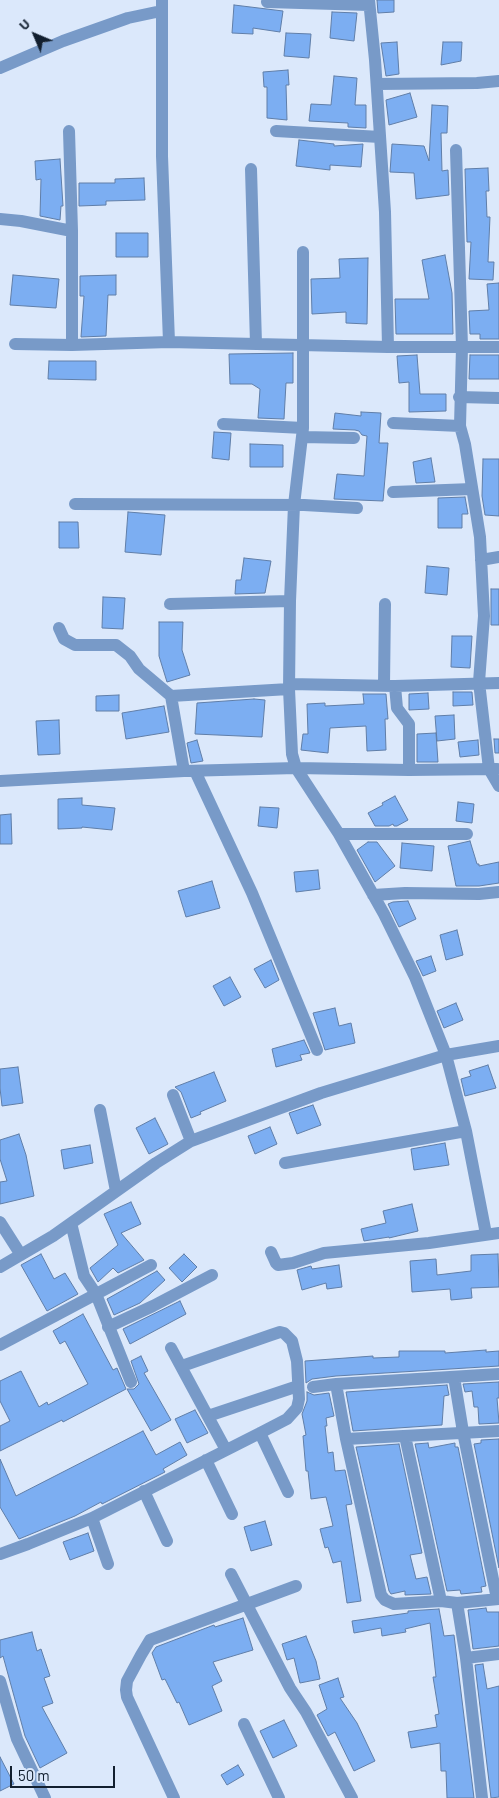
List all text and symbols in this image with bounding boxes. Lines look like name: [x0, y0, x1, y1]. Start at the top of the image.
north arrow: [10, 10, 60, 60]
text: U: [15, 15, 33, 33]
scale bar: [12, 1756, 118, 1788]
text: 50 m: [18, 1766, 50, 1784]

